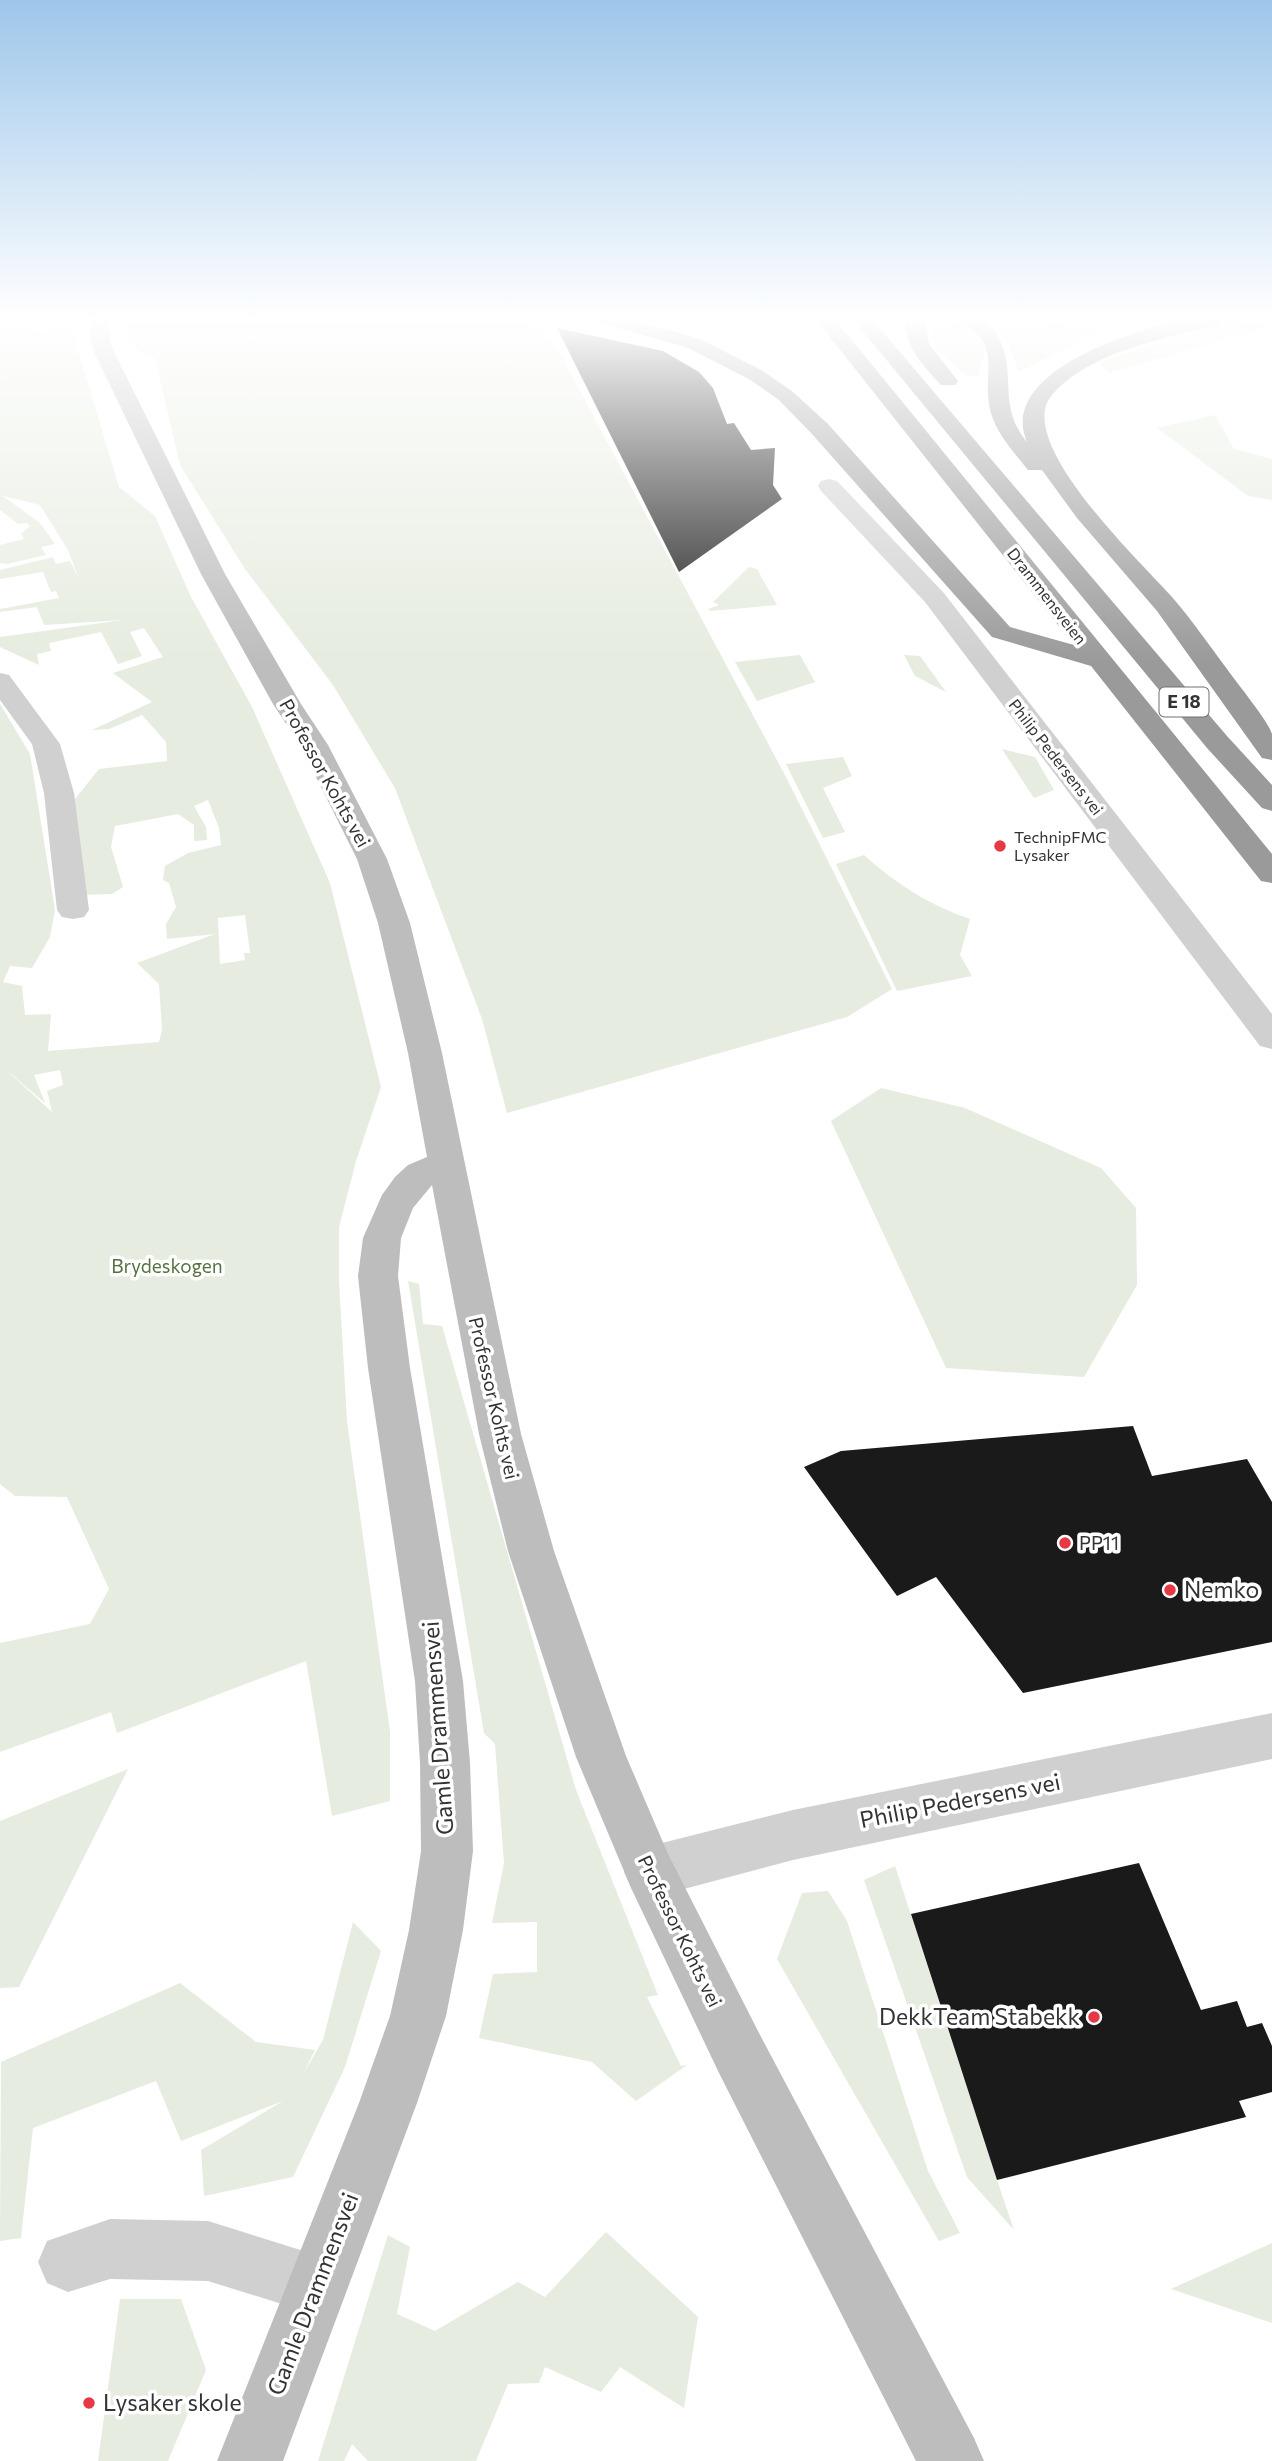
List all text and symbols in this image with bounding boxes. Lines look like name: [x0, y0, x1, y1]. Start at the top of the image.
street label: Drammensveien: [1004, 544, 1091, 648]
road number: E 18: [1160, 688, 1208, 716]
street label: Professor Kohts vei: [275, 695, 376, 851]
street label: Philip Pedersens vei: [1005, 695, 1108, 818]
place label: TechnipFMC Lysaker: [1014, 827, 1106, 864]
marker: TechnipFMC Lysaker: [992, 838, 1008, 854]
park label: Brydeskogen: [111, 1254, 223, 1277]
street label: Professor Kohts vei: [465, 1314, 524, 1481]
place label: PP11: [1079, 1531, 1119, 1554]
marker: PP11: [1057, 1535, 1073, 1551]
place label: Nemko: [1184, 1575, 1259, 1603]
marker: Nemko: [1162, 1582, 1178, 1598]
street label: Gamle Drammensvei: [416, 1620, 458, 1836]
street label: Philip Pedersens vei: [857, 1767, 1062, 1833]
street label: Professor Kohts vei: [634, 1851, 727, 2010]
place label: DekkTeam Stabekk: [879, 2002, 1081, 2030]
marker: DekkTeam Stabekk: [1086, 2009, 1102, 2025]
street label: Gamle Drammensvei: [261, 2189, 364, 2399]
place label: Lysaker skole: [103, 2388, 242, 2416]
marker: Lysaker skole: [81, 2395, 97, 2411]

